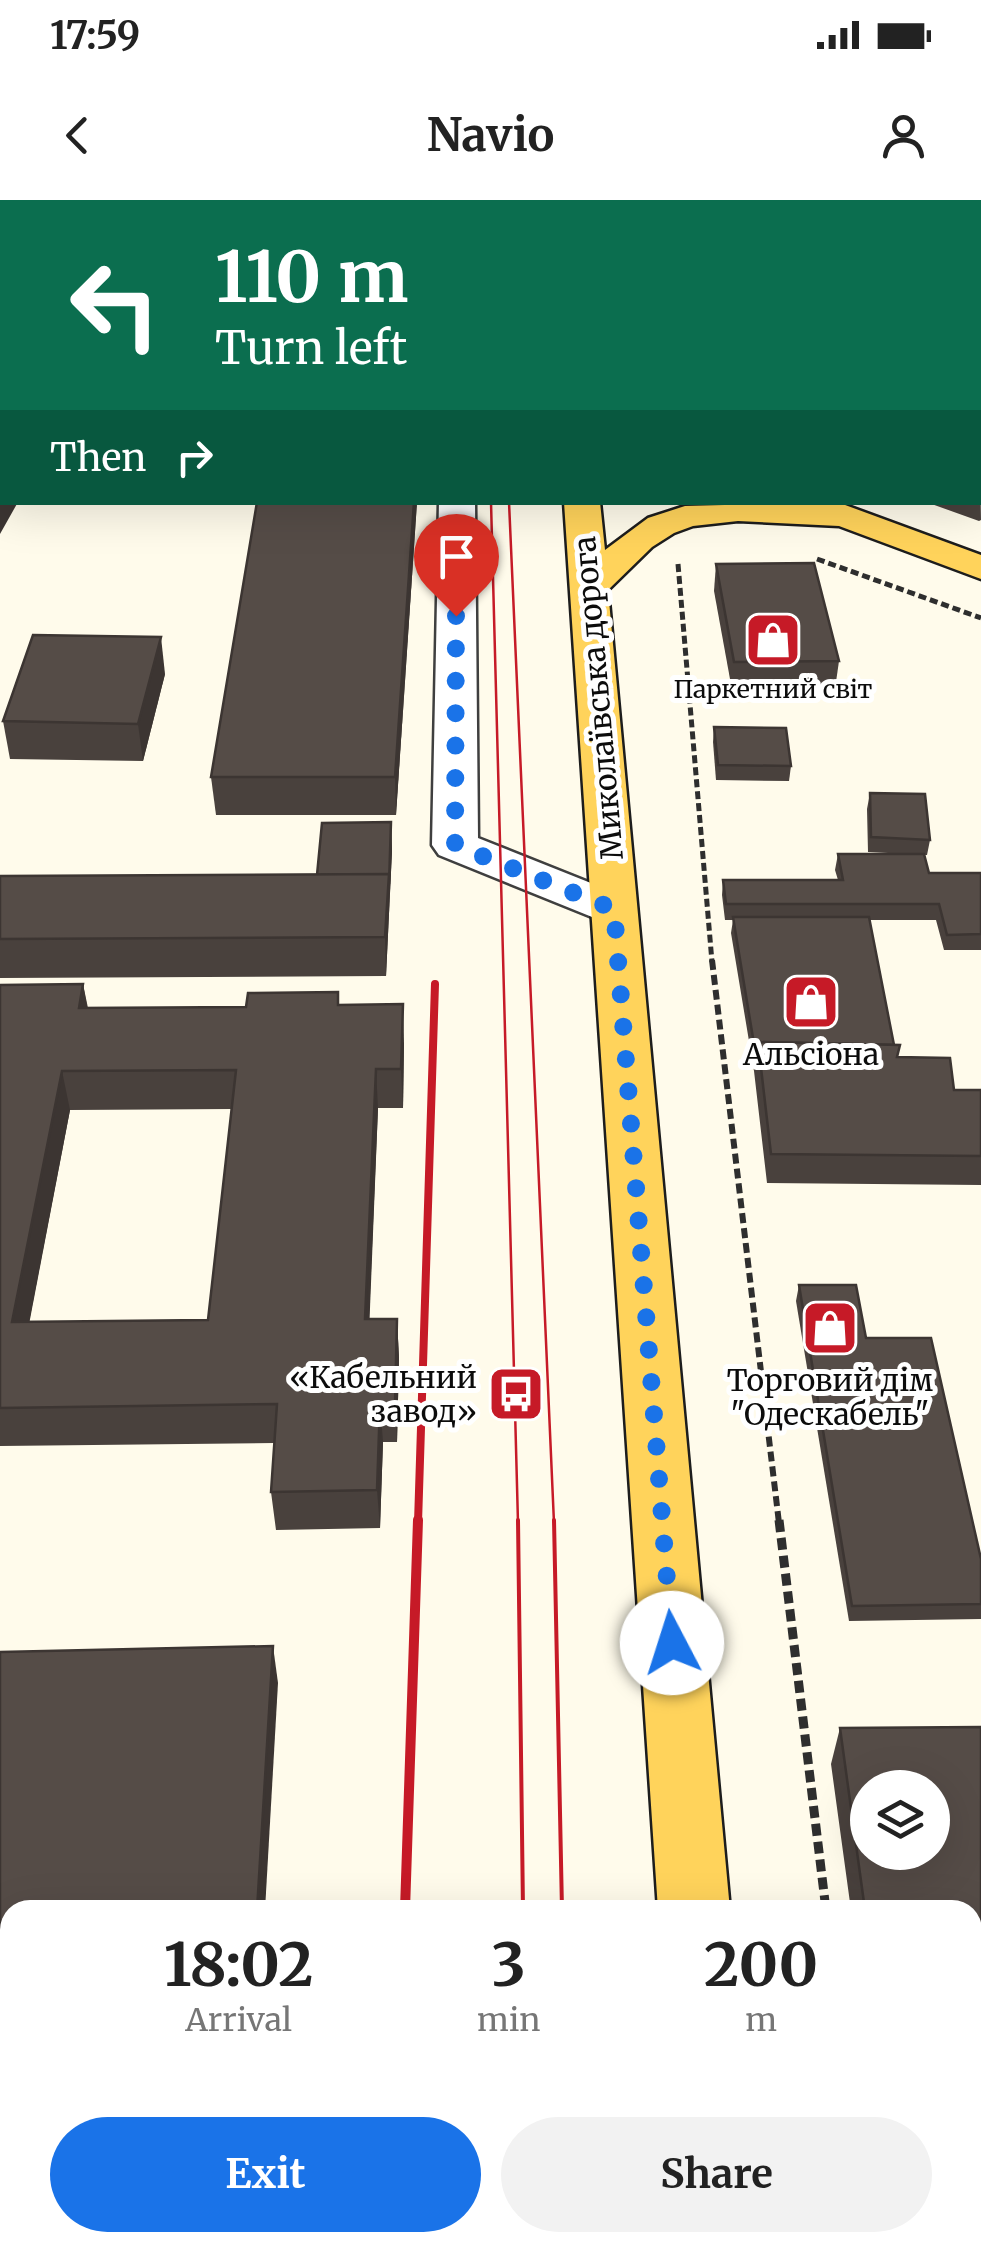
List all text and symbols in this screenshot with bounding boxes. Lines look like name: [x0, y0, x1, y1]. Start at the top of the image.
text: 17:59: [50, 12, 140, 59]
text: Navio: [427, 107, 554, 163]
icon: back: [50, 108, 105, 163]
icon: person: [876, 108, 931, 163]
text: 110 m: [215, 233, 408, 321]
icon: left: [50, 240, 180, 370]
text: Turn left: [215, 320, 407, 376]
icon: right: [167, 430, 222, 485]
text: Then: [50, 434, 147, 481]
pin: [414, 514, 499, 617]
icon: arrive: [429, 529, 484, 584]
street label: Миколаївська дорога: [565, 535, 631, 861]
shop icon: Паркетний світ: [743, 610, 803, 670]
place label: Паркетний світ: [673, 673, 873, 705]
shop icon: Альсіона: [781, 972, 841, 1032]
place label: Альсіона: [742, 1035, 879, 1073]
shop icon: Торговий дім "Одескабель": [800, 1298, 860, 1358]
place label: «Кабельний завод»: [289, 1358, 477, 1430]
place label: Торговий дім "Одескабель": [727, 1361, 933, 1433]
bus stop icon: «Кабельний завод»: [486, 1364, 546, 1424]
position arrow: [620, 1591, 724, 1695]
map controls: [850, 1770, 950, 1870]
button: layers: [850, 1770, 950, 1870]
text: 18:02: [164, 1927, 313, 2002]
text: 3: [492, 1927, 526, 2002]
text: 200: [704, 1927, 818, 2002]
text: Arrival: [185, 2000, 292, 2040]
text: min: [477, 2000, 540, 2040]
text: m: [745, 2000, 777, 2040]
button: Exit: [50, 2117, 481, 2232]
button: Share: [501, 2117, 932, 2232]

